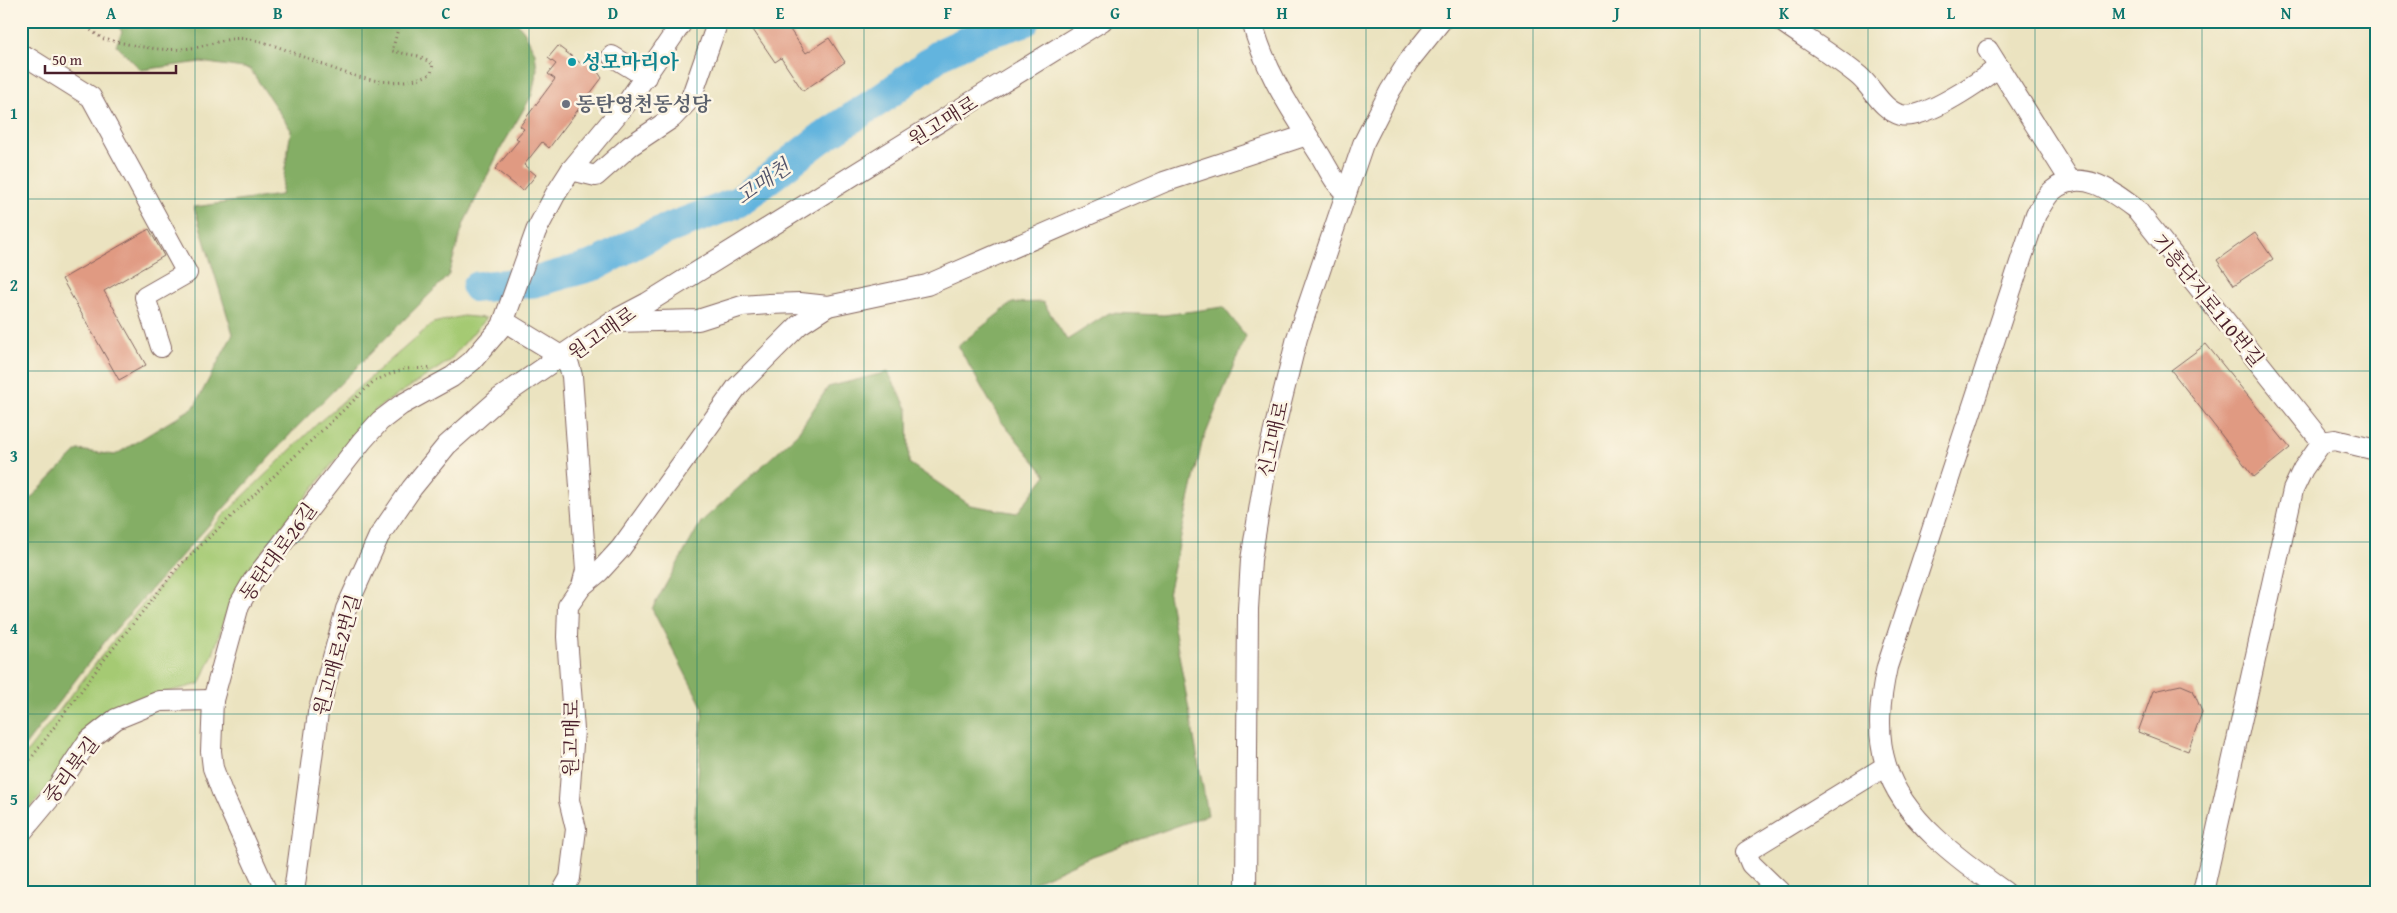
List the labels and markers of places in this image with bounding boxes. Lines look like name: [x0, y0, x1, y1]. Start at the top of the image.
place label: 성모마리아: [582, 47, 679, 76]
marker: 성모마리아: [566, 56, 578, 68]
place label: 동탄영천동성당: [576, 89, 712, 118]
marker: 동탄영천동성당: [560, 98, 572, 110]

